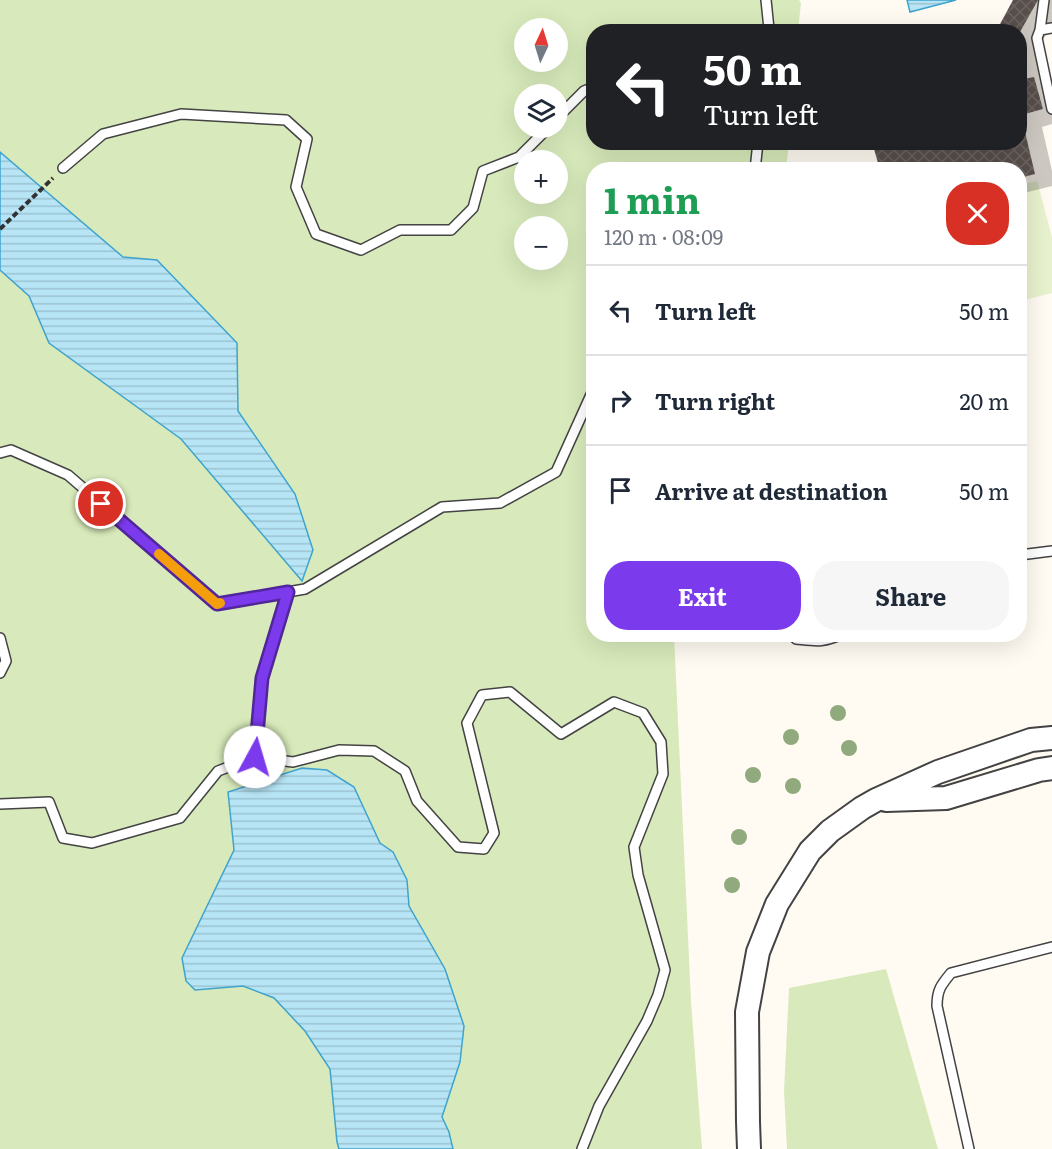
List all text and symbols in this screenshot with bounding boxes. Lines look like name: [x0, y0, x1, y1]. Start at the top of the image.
north arrow: [514, 18, 568, 72]
map controls: [514, 18, 568, 270]
text: 50 m: [703, 36, 802, 98]
icon: left: [604, 48, 682, 126]
button: layers: [514, 84, 568, 138]
text: Turn left: [703, 93, 818, 133]
button: +: [514, 150, 568, 204]
text: 1 min: [604, 172, 700, 225]
button: close: [946, 182, 1009, 245]
button: −: [514, 216, 568, 270]
text: 120 m · 08:09: [604, 221, 723, 251]
icon: left: [604, 294, 637, 327]
text: Turn left: [655, 294, 756, 327]
text: 50 m: [959, 294, 1009, 327]
icon: right: [604, 384, 637, 417]
text: Turn right: [655, 384, 775, 417]
text: 20 m: [959, 384, 1009, 417]
icon: arrive: [604, 474, 637, 507]
text: Arrive at destination: [655, 474, 888, 507]
text: 50 m: [959, 474, 1009, 507]
pin: [75, 478, 126, 529]
icon: arrive: [84, 487, 117, 520]
button: Exit: [604, 561, 801, 630]
button: Share: [813, 561, 1009, 630]
position arrow: [223, 725, 287, 789]

